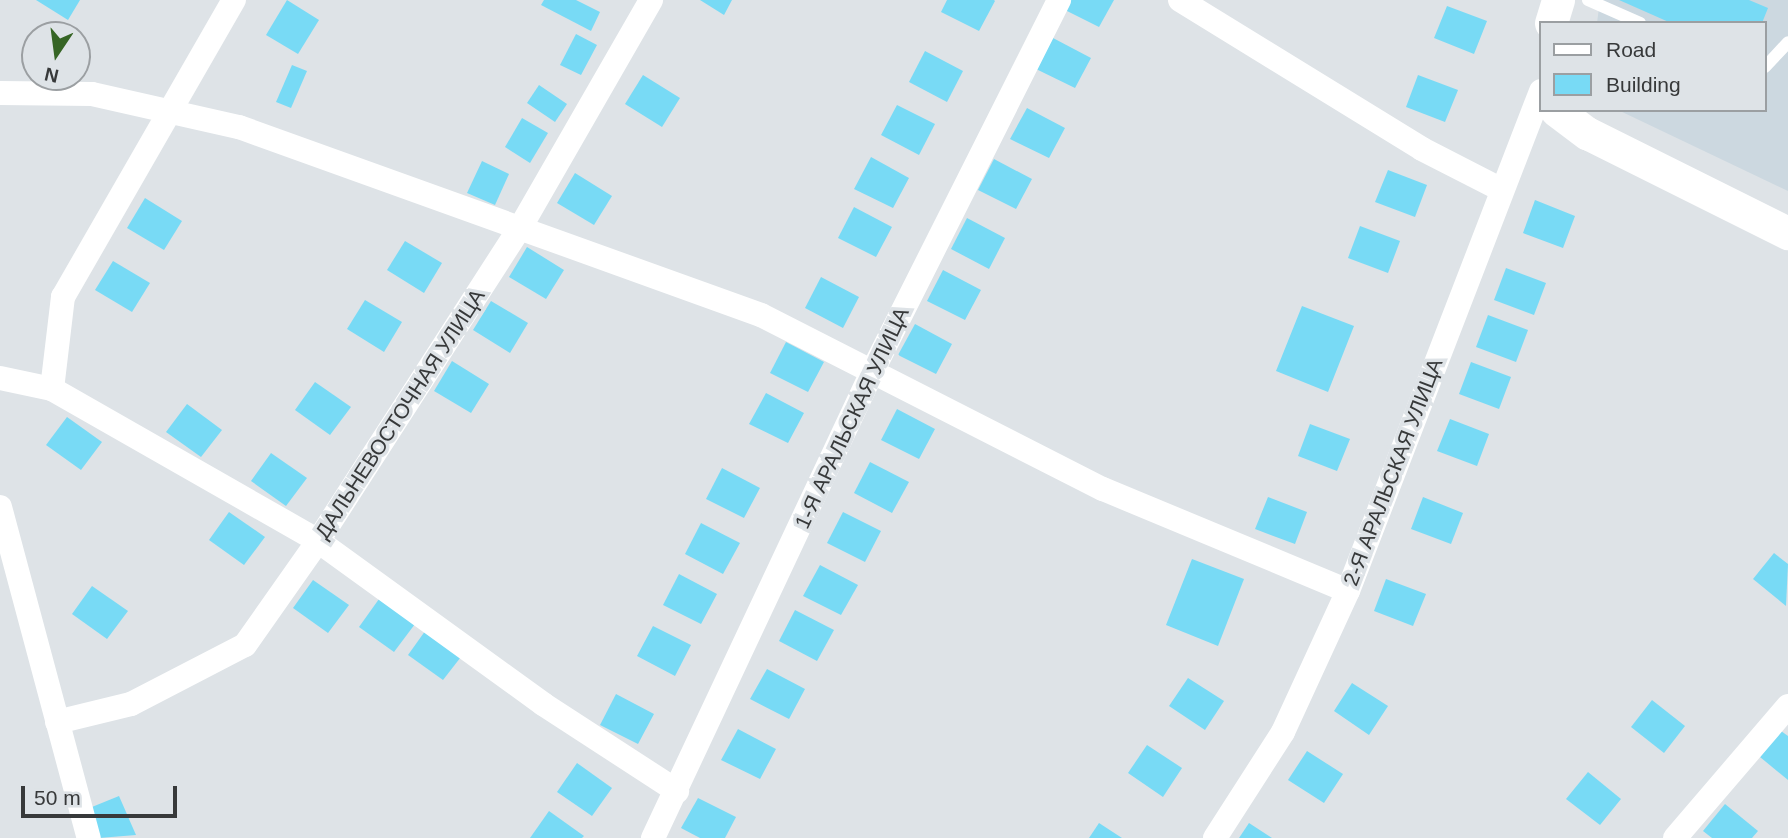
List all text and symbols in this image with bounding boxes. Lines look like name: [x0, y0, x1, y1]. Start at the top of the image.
north arrow: [21, 21, 91, 91]
legend: [1540, 21, 1767, 112]
text: Road: [1606, 38, 1656, 61]
text: N: [43, 63, 61, 87]
text: Building: [1606, 73, 1681, 96]
street label: ДАЛЬНЕВОСТОЧНАЯ УЛИЦА: [310, 284, 490, 544]
street label: 1-Я АРАЛЬСКАЯ УЛИЦА: [790, 303, 914, 533]
street label: 2-Я АРАЛЬСКАЯ УЛИЦА: [1338, 355, 1448, 589]
scale bar: [24, 772, 180, 816]
text: 50 m: [34, 786, 81, 809]

